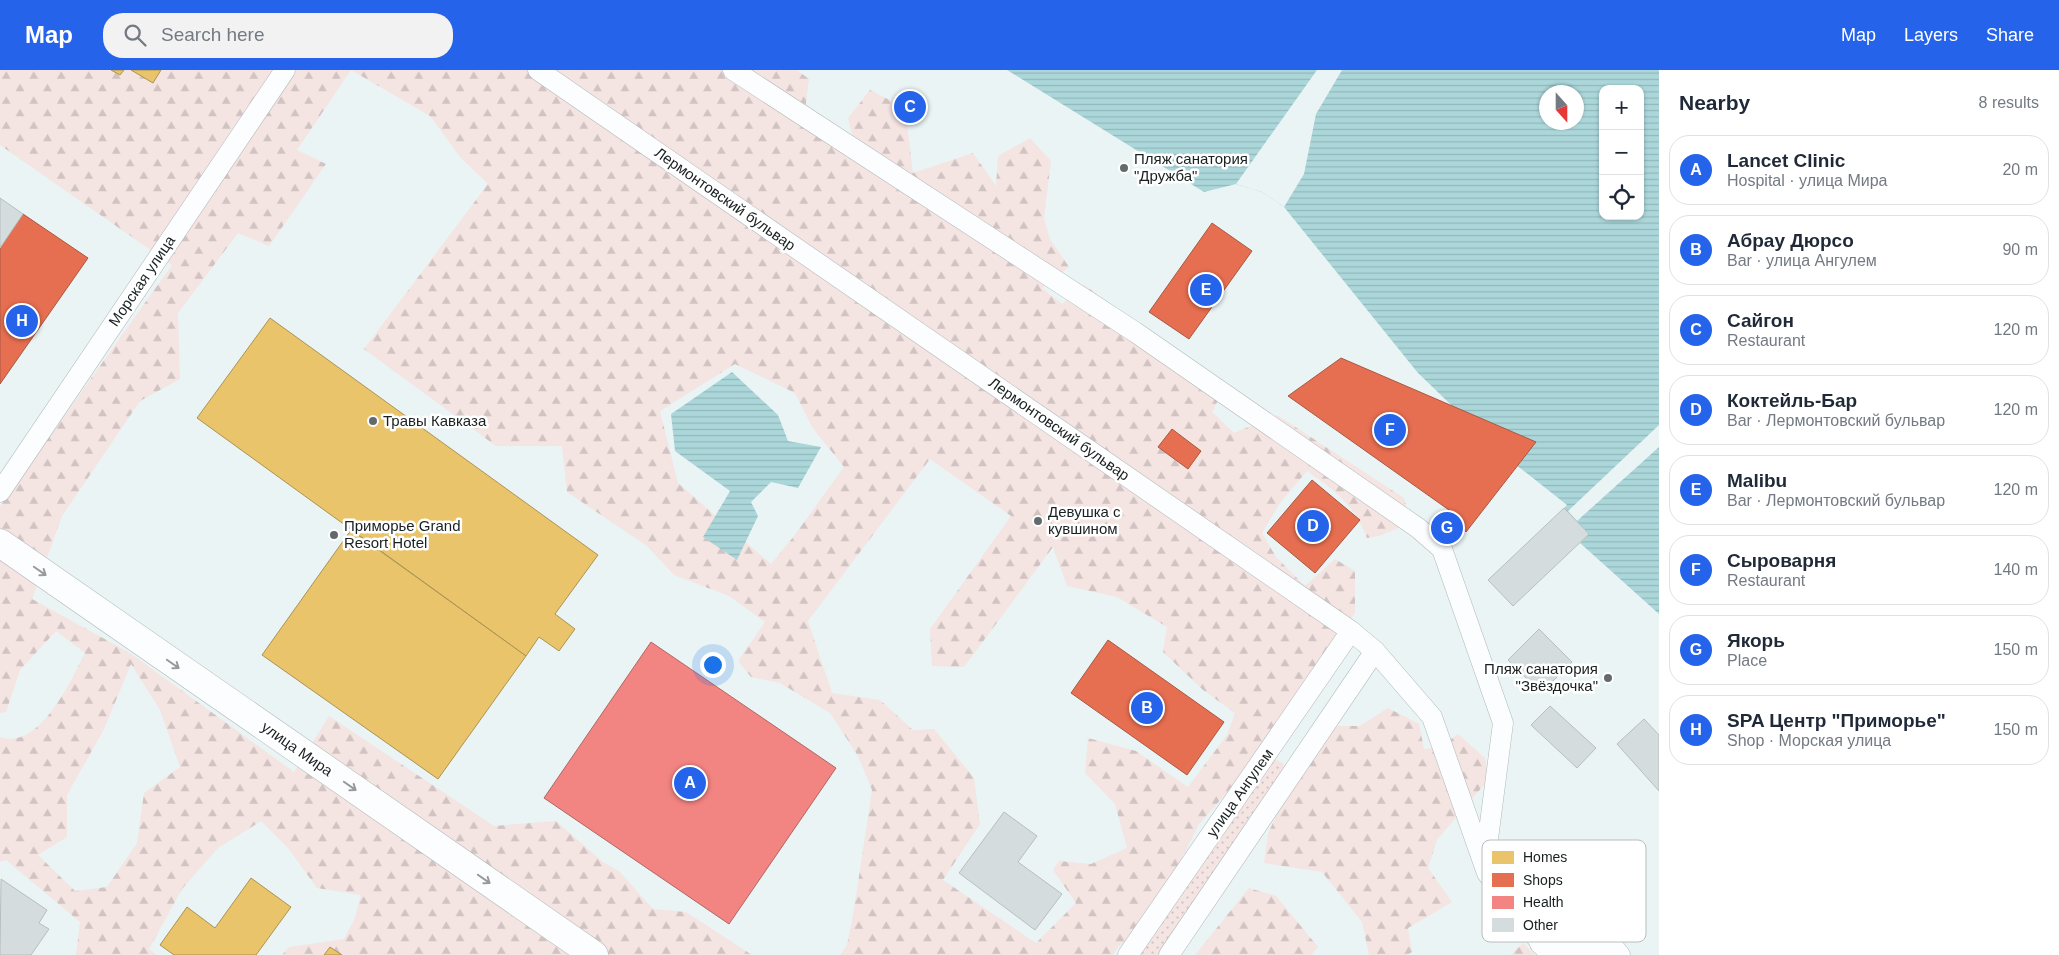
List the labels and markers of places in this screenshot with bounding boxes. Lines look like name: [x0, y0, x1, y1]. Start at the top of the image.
pin: C: [894, 88, 926, 126]
place label: Пляж санатория "Дружба": [1134, 150, 1248, 184]
marker: Пляж санатория "Дружба": [1118, 162, 1130, 174]
pin: E: [1190, 271, 1222, 309]
pin: H: [6, 302, 38, 340]
pin: F: [1374, 411, 1406, 449]
place label: Травы Кавказа: [383, 412, 487, 429]
marker: Травы Кавказа: [367, 415, 379, 427]
place label: Девушка с кувшином: [1048, 503, 1121, 537]
pin: D: [1297, 507, 1329, 545]
pin: G: [1431, 509, 1463, 547]
marker: Девушка с кувшином: [1032, 515, 1044, 527]
place label: Приморье Grand Resort Hotel: [344, 517, 461, 551]
marker: Приморье Grand Resort Hotel: [328, 529, 340, 541]
place label: Пляж санатория "Звёздочка": [1484, 660, 1598, 694]
marker: Пляж санатория "Звёздочка": [1602, 672, 1614, 684]
pin: B: [1131, 689, 1163, 727]
pin: A: [674, 764, 706, 802]

